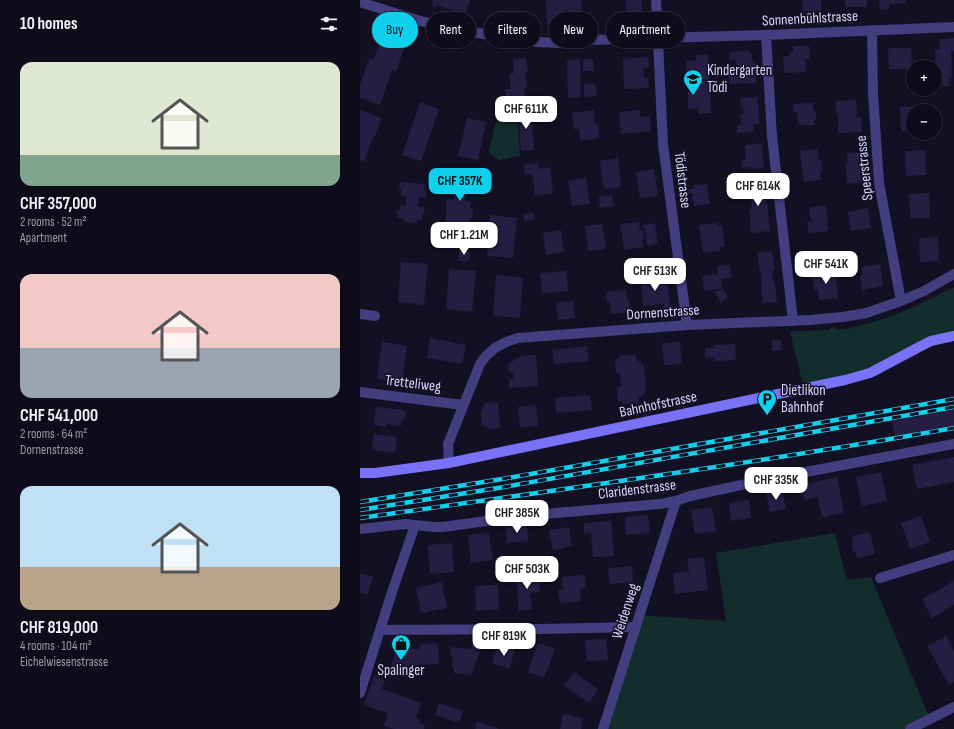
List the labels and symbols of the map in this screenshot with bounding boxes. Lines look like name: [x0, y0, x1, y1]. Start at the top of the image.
street label: Sonnenbühlstrasse: [762, 6, 858, 31]
place label: Kindergarten Tödi: [707, 61, 772, 97]
school or university icon: Kindergarten Tödi: [682, 68, 704, 96]
pin: CHF 611K: [485, 96, 567, 130]
street label: Speerstrasse: [852, 135, 877, 201]
street label: Tödistrasse: [670, 151, 695, 209]
pin: CHF 357K: [419, 168, 501, 202]
pin: CHF 614K: [717, 173, 799, 207]
pin: CHF 1.21M: [418, 222, 510, 256]
pin: CHF 541K: [785, 251, 867, 285]
pin: CHF 513K: [614, 258, 696, 292]
street label: Dornenstrasse: [626, 300, 700, 325]
street label: Tretteliweg: [384, 371, 442, 396]
place label: Dietlikon Bahnhof: [781, 381, 826, 417]
street label: Bahnhofstrasse: [618, 387, 699, 422]
parking icon: Dietlikon Bahnhof: [756, 388, 778, 416]
pin: CHF 335K: [735, 467, 817, 501]
street label: Claridenstrasse: [597, 475, 677, 504]
pin: CHF 385K: [476, 500, 558, 534]
pin: CHF 503K: [486, 556, 568, 590]
street label: Weidenweg: [608, 581, 643, 641]
pin: CHF 819K: [463, 623, 545, 657]
shop icon: Spalinger: [390, 633, 412, 661]
place label: Spalinger: [378, 661, 425, 680]

